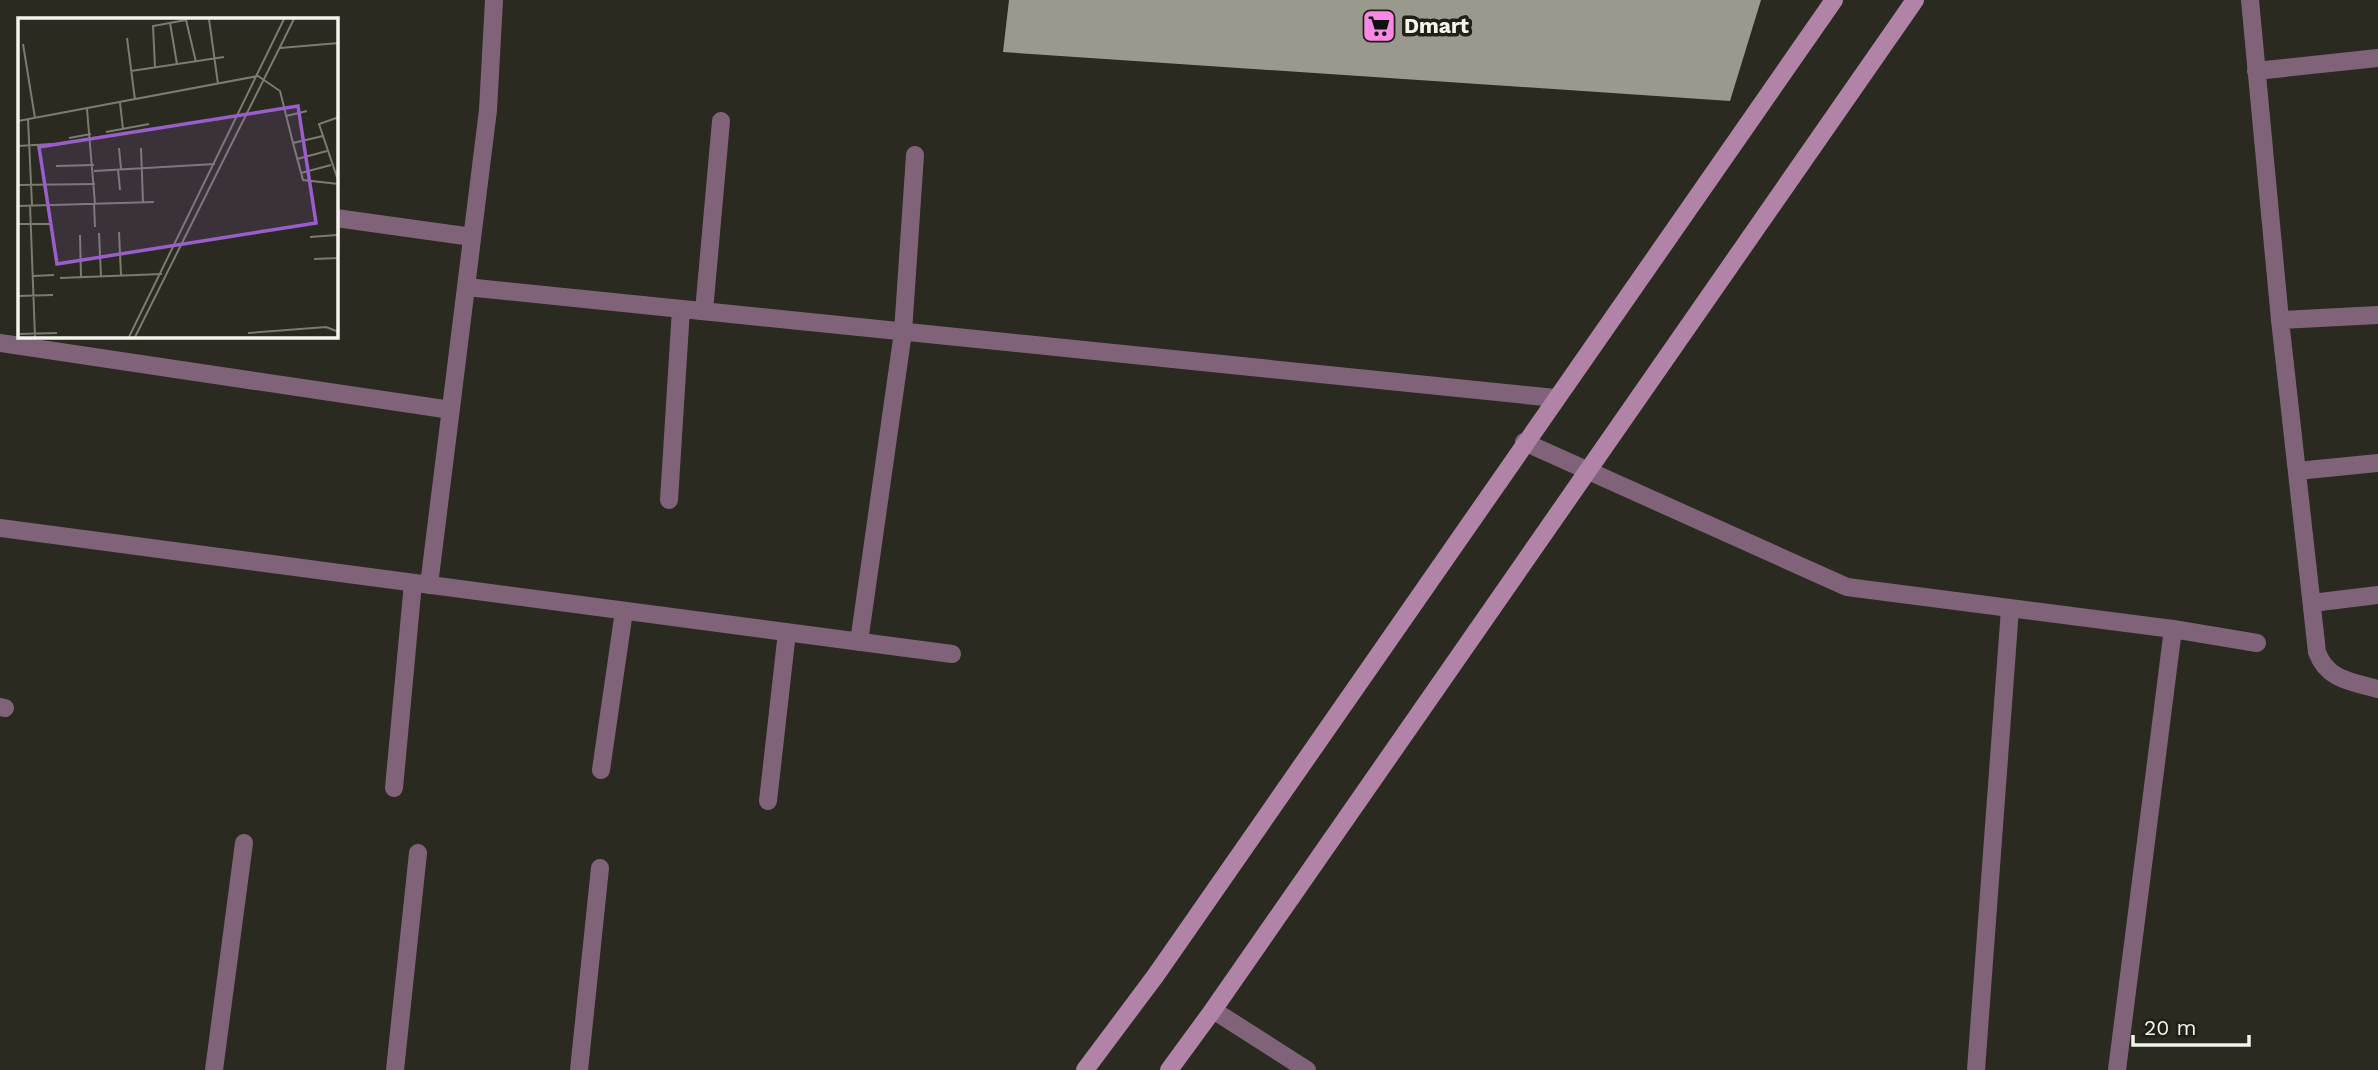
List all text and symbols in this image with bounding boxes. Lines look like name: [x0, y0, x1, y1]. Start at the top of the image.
supermarket icon: Dmart: [1360, 7, 1398, 45]
place label: Dmart: [1404, 13, 1469, 38]
inset map: [18, 18, 338, 338]
scale bar: [2133, 1004, 2248, 1048]
text: 20 m: [2144, 1015, 2196, 1040]

